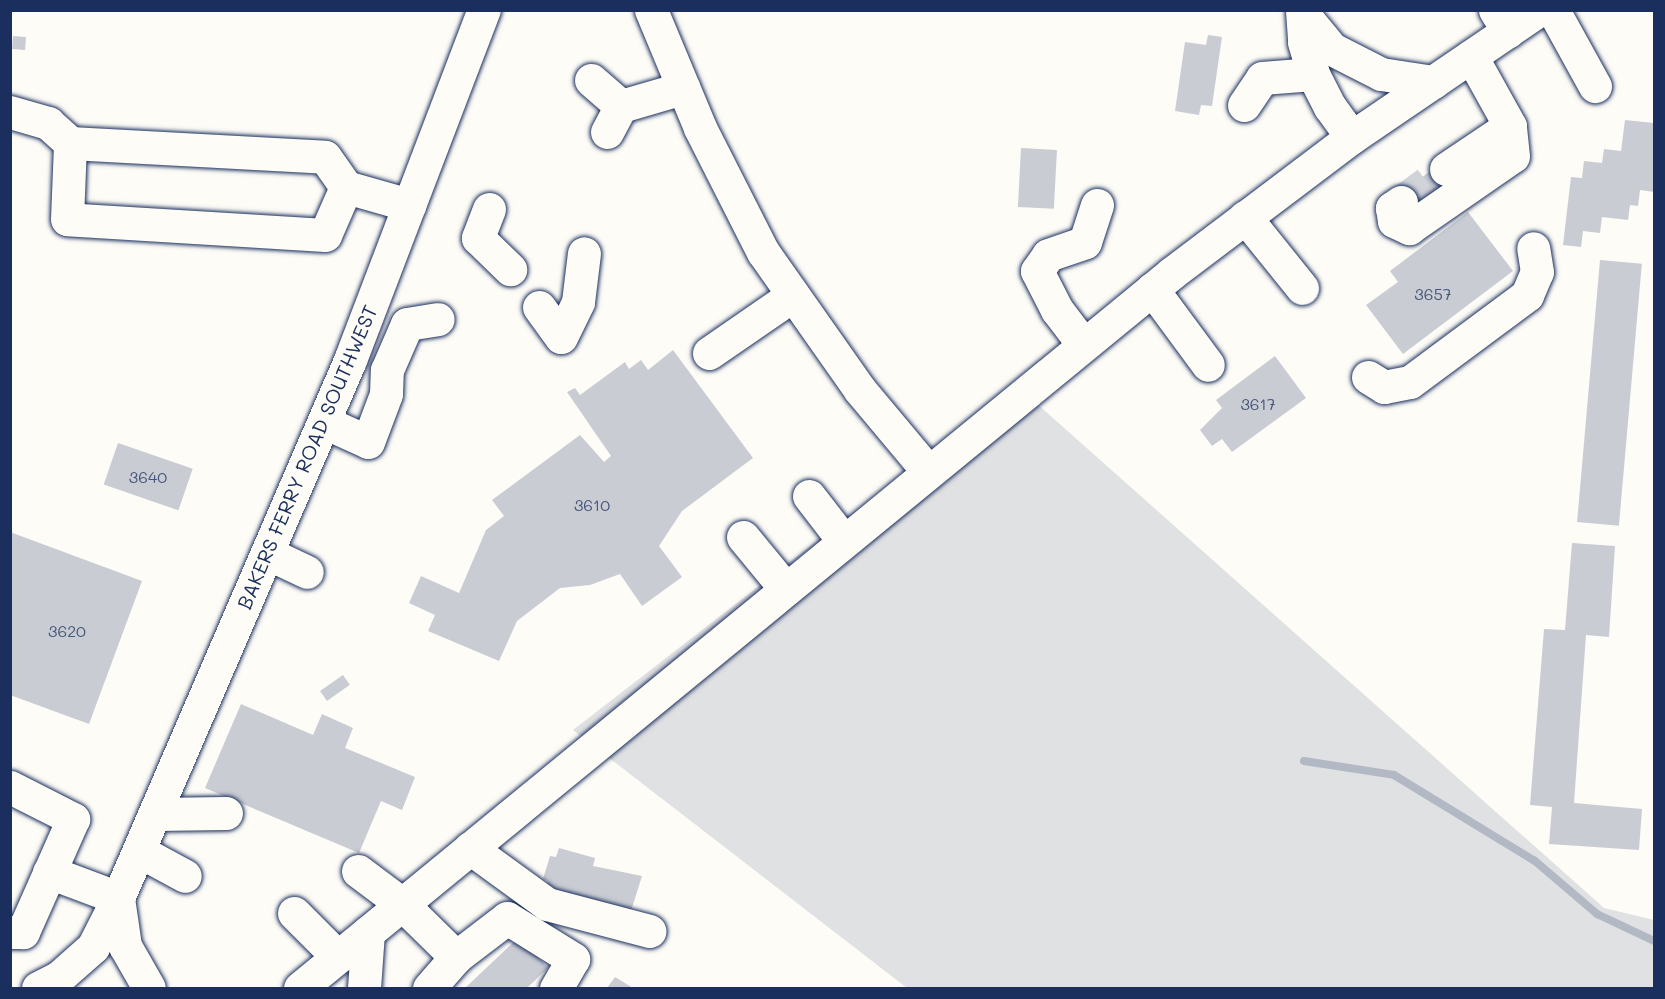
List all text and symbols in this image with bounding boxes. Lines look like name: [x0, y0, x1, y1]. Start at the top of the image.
house number: 3657: [1414, 284, 1452, 304]
street label: BAKERS FERRY ROAD SOUTHWEST: [232, 301, 382, 613]
house number: 3617: [1240, 394, 1276, 414]
house number: 3640: [129, 467, 167, 487]
house number: 3610: [574, 495, 610, 515]
house number: 3620: [48, 621, 86, 641]

